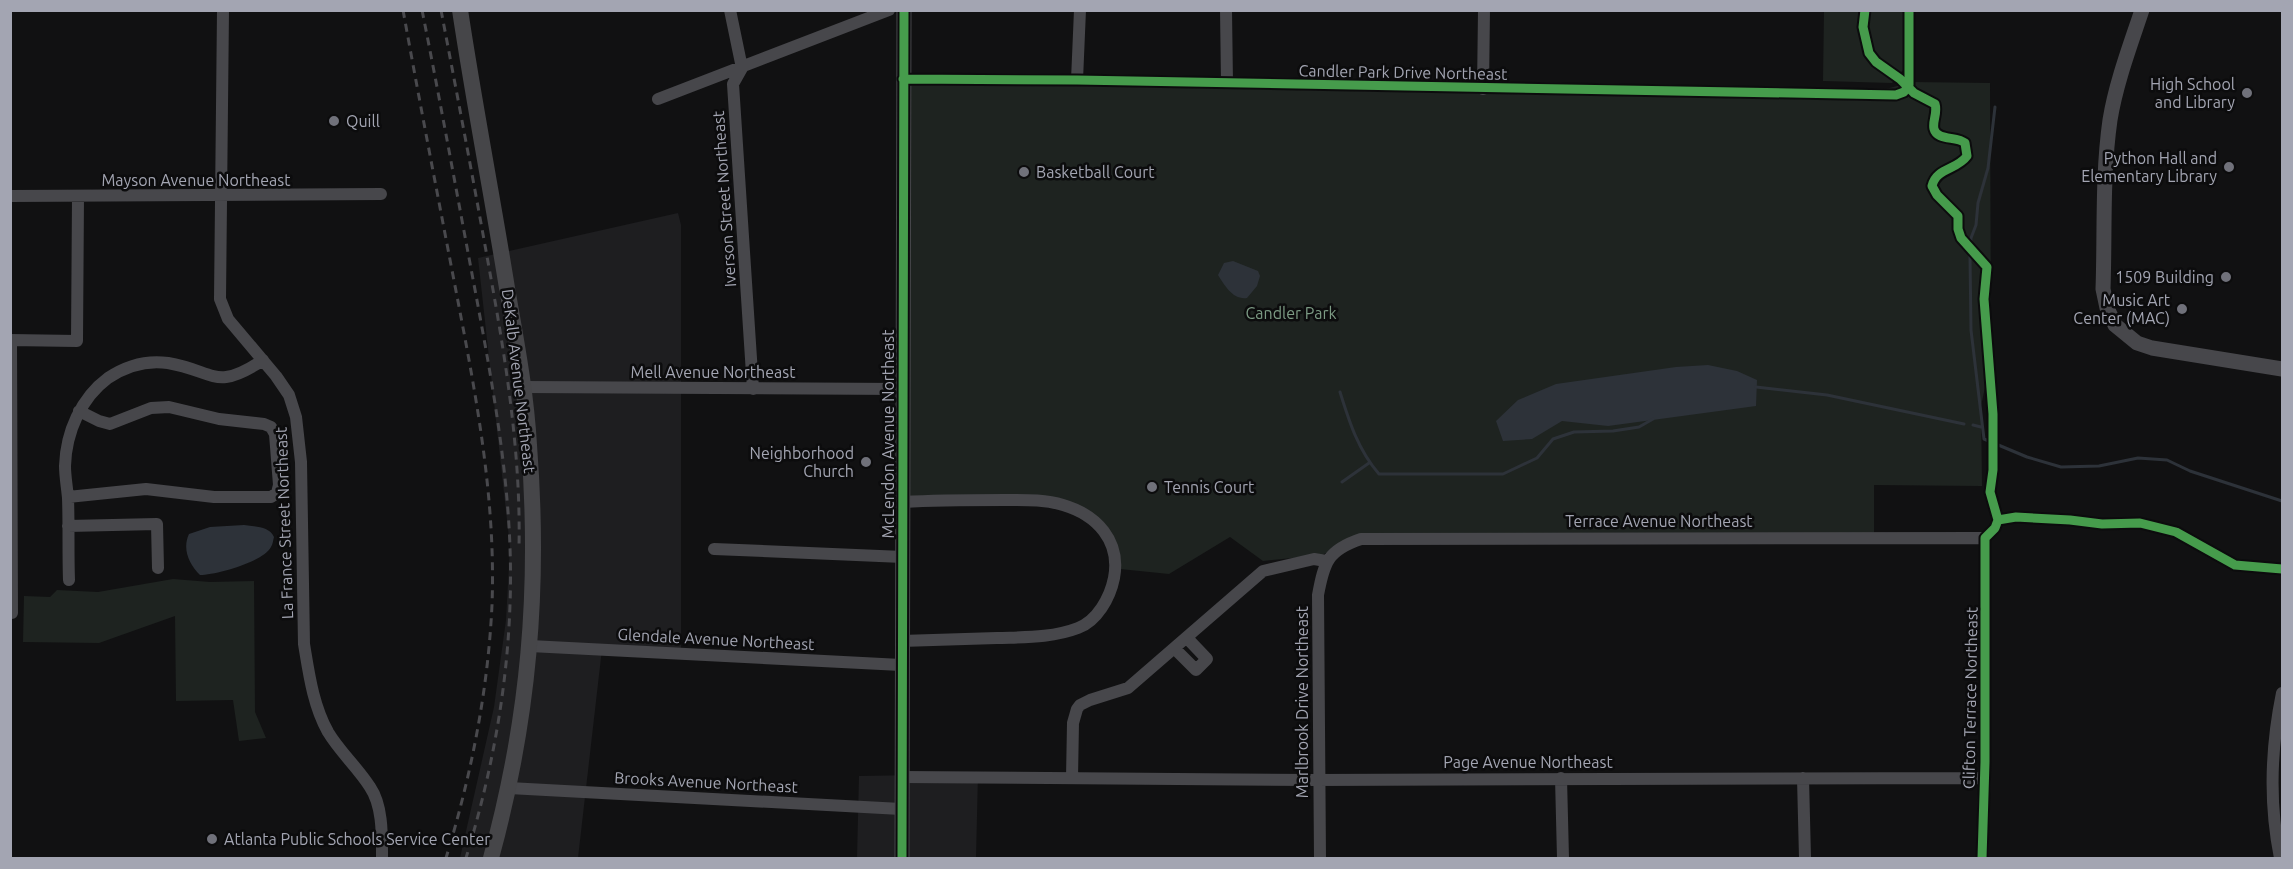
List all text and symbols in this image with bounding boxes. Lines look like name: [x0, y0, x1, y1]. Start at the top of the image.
street label: Candler Park Drive Northeast: [1298, 61, 1508, 83]
place label: High School and Library: [2150, 75, 2235, 111]
marker: High School and Library: [2240, 86, 2254, 100]
street label: Iverson Street Northeast: [709, 109, 739, 288]
place label: Quill: [346, 112, 380, 130]
marker: Quill: [327, 114, 341, 128]
place label: Python Hall and Elementary Library: [2081, 149, 2217, 185]
marker: Python Hall and Elementary Library: [2222, 160, 2236, 174]
place label: Basketball Court: [1036, 163, 1155, 181]
marker: Basketball Court: [1017, 165, 1031, 179]
street label: Mayson Avenue Northeast: [101, 171, 291, 189]
place label: 1509 Building: [2115, 268, 2214, 286]
marker: 1509 Building: [2219, 270, 2233, 284]
street label: DeKalb Avenue Northeast: [499, 288, 539, 475]
place label: Music Art Center (MAC): [2073, 291, 2171, 328]
marker: Music Art Center (MAC): [2175, 302, 2189, 316]
park label: Candler Park: [1245, 304, 1337, 322]
street label: McLendon Avenue Northeast: [879, 329, 897, 539]
street label: Mell Avenue Northeast: [631, 363, 796, 381]
street label: La France Street Northeast: [272, 426, 296, 619]
place label: Neighborhood Church: [750, 444, 854, 480]
marker: Neighborhood Church: [859, 455, 873, 469]
place label: Tennis Court: [1164, 478, 1255, 496]
marker: Tennis Court: [1145, 480, 1159, 494]
street label: Terrace Avenue Northeast: [1565, 512, 1753, 530]
street label: Marlbrook Drive Northeast: [1293, 605, 1311, 798]
street label: Clifton Terrace Northeast: [1959, 606, 1981, 789]
street label: Glendale Avenue Northeast: [617, 625, 816, 653]
street label: Page Avenue Northeast: [1443, 753, 1613, 771]
street label: Brooks Avenue Northeast: [614, 768, 799, 796]
place label: Atlanta Public Schools Service Center: [224, 830, 490, 848]
marker: Atlanta Public Schools Service Center: [205, 832, 219, 846]

